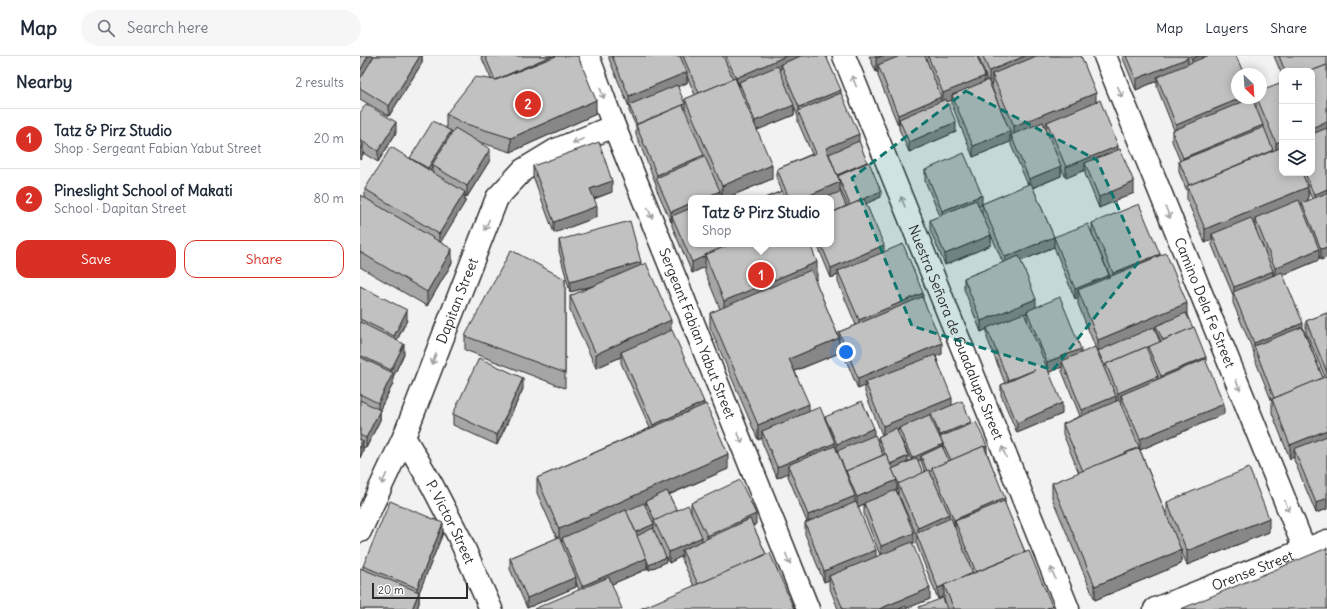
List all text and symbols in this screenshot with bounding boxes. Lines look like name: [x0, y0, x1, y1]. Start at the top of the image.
search box: [81, 10, 361, 46]
text: Map: [20, 16, 57, 40]
icon: search: [95, 17, 117, 39]
text: Search here: [127, 18, 208, 37]
text: Map: [1156, 19, 1183, 37]
text: Layers: [1205, 19, 1248, 37]
text: Share: [1270, 19, 1307, 37]
north arrow: [1231, 68, 1267, 104]
map controls: [1279, 68, 1315, 176]
button: +: [1279, 68, 1315, 104]
text: Nearby: [16, 71, 72, 93]
text: 2 results: [295, 74, 344, 91]
one-way arrow: [850, 76, 858, 88]
one-way arrow: [598, 86, 606, 98]
one-way arrow: [1116, 86, 1124, 98]
pin: 2: [515, 89, 541, 119]
button: −: [1279, 104, 1315, 140]
text: Tatz & Pirz Studio: [54, 121, 172, 140]
text: 1: [26, 130, 32, 147]
text: 20 m: [314, 130, 344, 147]
one-way arrow: [573, 138, 585, 145]
text: Shop · Sergeant Fabian Yabut Street: [54, 140, 261, 157]
button: layers: [1279, 140, 1315, 176]
text: Pineslight School of Makati: [54, 181, 233, 200]
text: 2: [25, 190, 33, 207]
text: 80 m: [313, 190, 344, 207]
popup: [688, 195, 834, 247]
one-way arrow: [899, 196, 906, 208]
text: School · Dapitan Street: [54, 200, 186, 217]
text: Tatz & Pirz Studio: [702, 203, 820, 222]
one-way arrow: [1165, 206, 1173, 218]
one-way arrow: [646, 207, 654, 219]
one-way arrow: [482, 219, 490, 231]
text: Shop: [702, 222, 731, 239]
street label: Nuestra Señora de Guadalupe Street: [904, 222, 1008, 443]
street label: Camino Dela Fe Street: [1170, 235, 1239, 371]
button: Save: [16, 240, 176, 278]
button: Share: [184, 240, 344, 278]
street label: Sergeant Fabian Yabut Street: [655, 245, 740, 421]
street label: Dapitan Street: [432, 255, 482, 346]
pin: 1: [748, 260, 774, 290]
your location: [836, 342, 856, 362]
one-way arrow: [430, 353, 438, 365]
one-way arrow: [1235, 379, 1242, 391]
one-way arrow: [736, 432, 744, 444]
one-way arrow: [1000, 447, 1008, 459]
one-way arrow: [380, 473, 387, 485]
street label: P. Victor Street: [422, 477, 479, 567]
one-way arrow: [1283, 499, 1291, 511]
street label: Orense Street: [1209, 546, 1296, 595]
one-way arrow: [785, 552, 793, 564]
one-way arrow: [1049, 567, 1056, 579]
scale bar: [372, 581, 468, 600]
text: 20 m: [378, 583, 404, 597]

